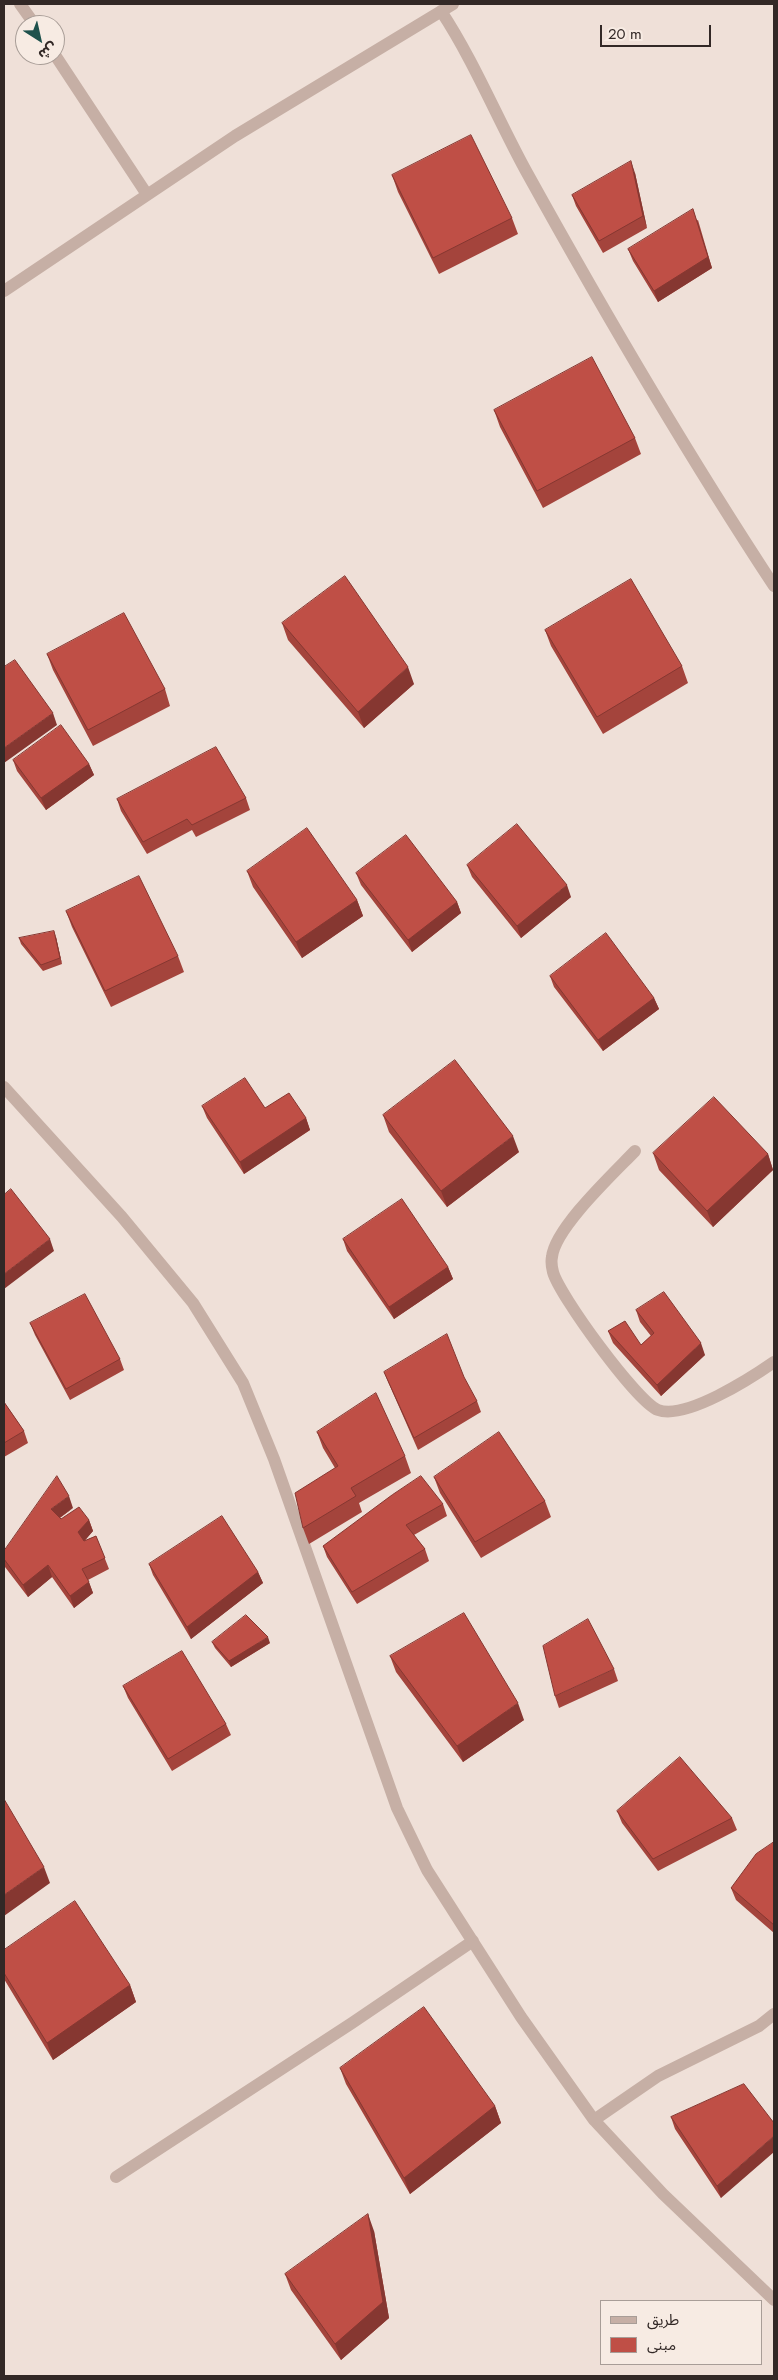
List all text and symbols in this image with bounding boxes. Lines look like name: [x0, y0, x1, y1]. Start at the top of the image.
north arrow: [15, 15, 65, 65]
scale bar: [603, 15, 714, 47]
text: 20 m: [608, 23, 642, 45]
text: ش: [34, 38, 62, 65]
legend: [600, 2300, 763, 2365]
text: طريق: [647, 2309, 679, 2331]
text: مبنى: [647, 2334, 676, 2356]

